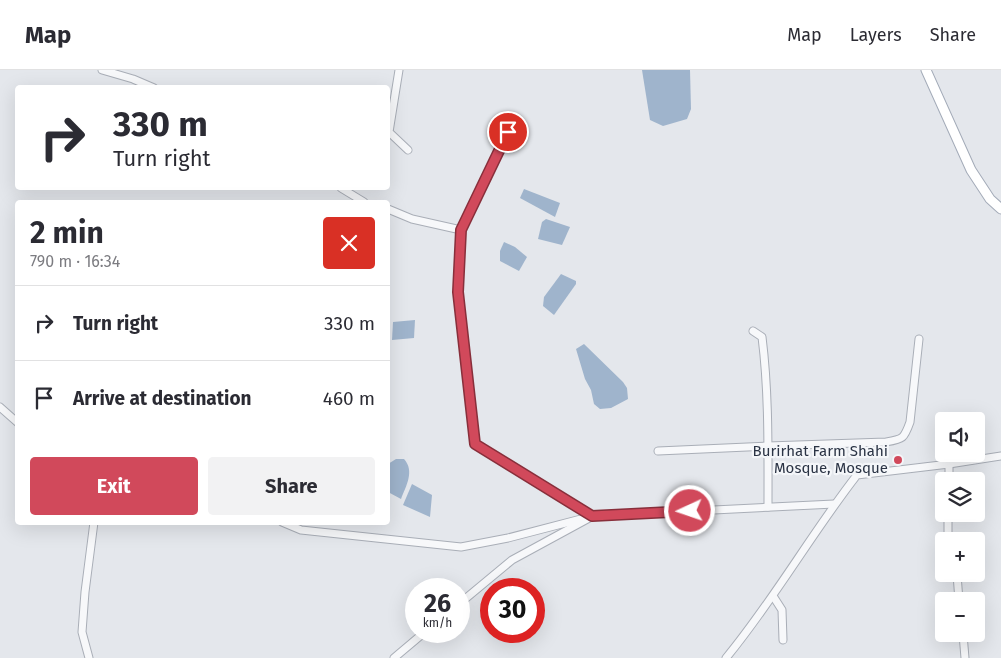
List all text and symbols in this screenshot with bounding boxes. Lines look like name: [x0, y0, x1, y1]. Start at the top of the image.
text: Map: [25, 21, 71, 49]
text: Map: [787, 24, 822, 46]
text: Layers: [850, 24, 902, 46]
text: Share: [930, 24, 976, 46]
text: 330 m: [113, 103, 208, 145]
icon: right: [30, 105, 95, 170]
pin: [487, 111, 529, 153]
icon: arrive: [494, 118, 522, 146]
text: Turn right: [113, 145, 210, 172]
text: 2 min: [30, 215, 104, 251]
button: close: [323, 217, 375, 269]
text: 790 m · 16:34: [30, 252, 120, 271]
icon: right: [30, 309, 58, 337]
text: Turn right: [73, 312, 158, 335]
text: 330 m: [324, 312, 375, 335]
icon: arrive: [30, 384, 58, 412]
text: Arrive at destination: [73, 387, 252, 410]
text: 460 m: [323, 387, 375, 410]
map controls: [935, 412, 985, 642]
button: sound: [935, 412, 985, 462]
place label: Burirhat Farm Shahi Mosque, Mosque: [753, 442, 888, 477]
marker: Burirhat Farm Shahi Mosque, Mosque: [892, 454, 904, 466]
button: Exit: [30, 457, 198, 515]
button: Share: [208, 457, 375, 515]
button: layers: [935, 472, 985, 522]
position arrow: [663, 484, 715, 536]
button: +: [935, 532, 985, 582]
speed limit sign: 30: [480, 578, 545, 643]
text: 26: [424, 589, 451, 619]
button: −: [935, 592, 985, 642]
text: km/h: [423, 616, 452, 630]

